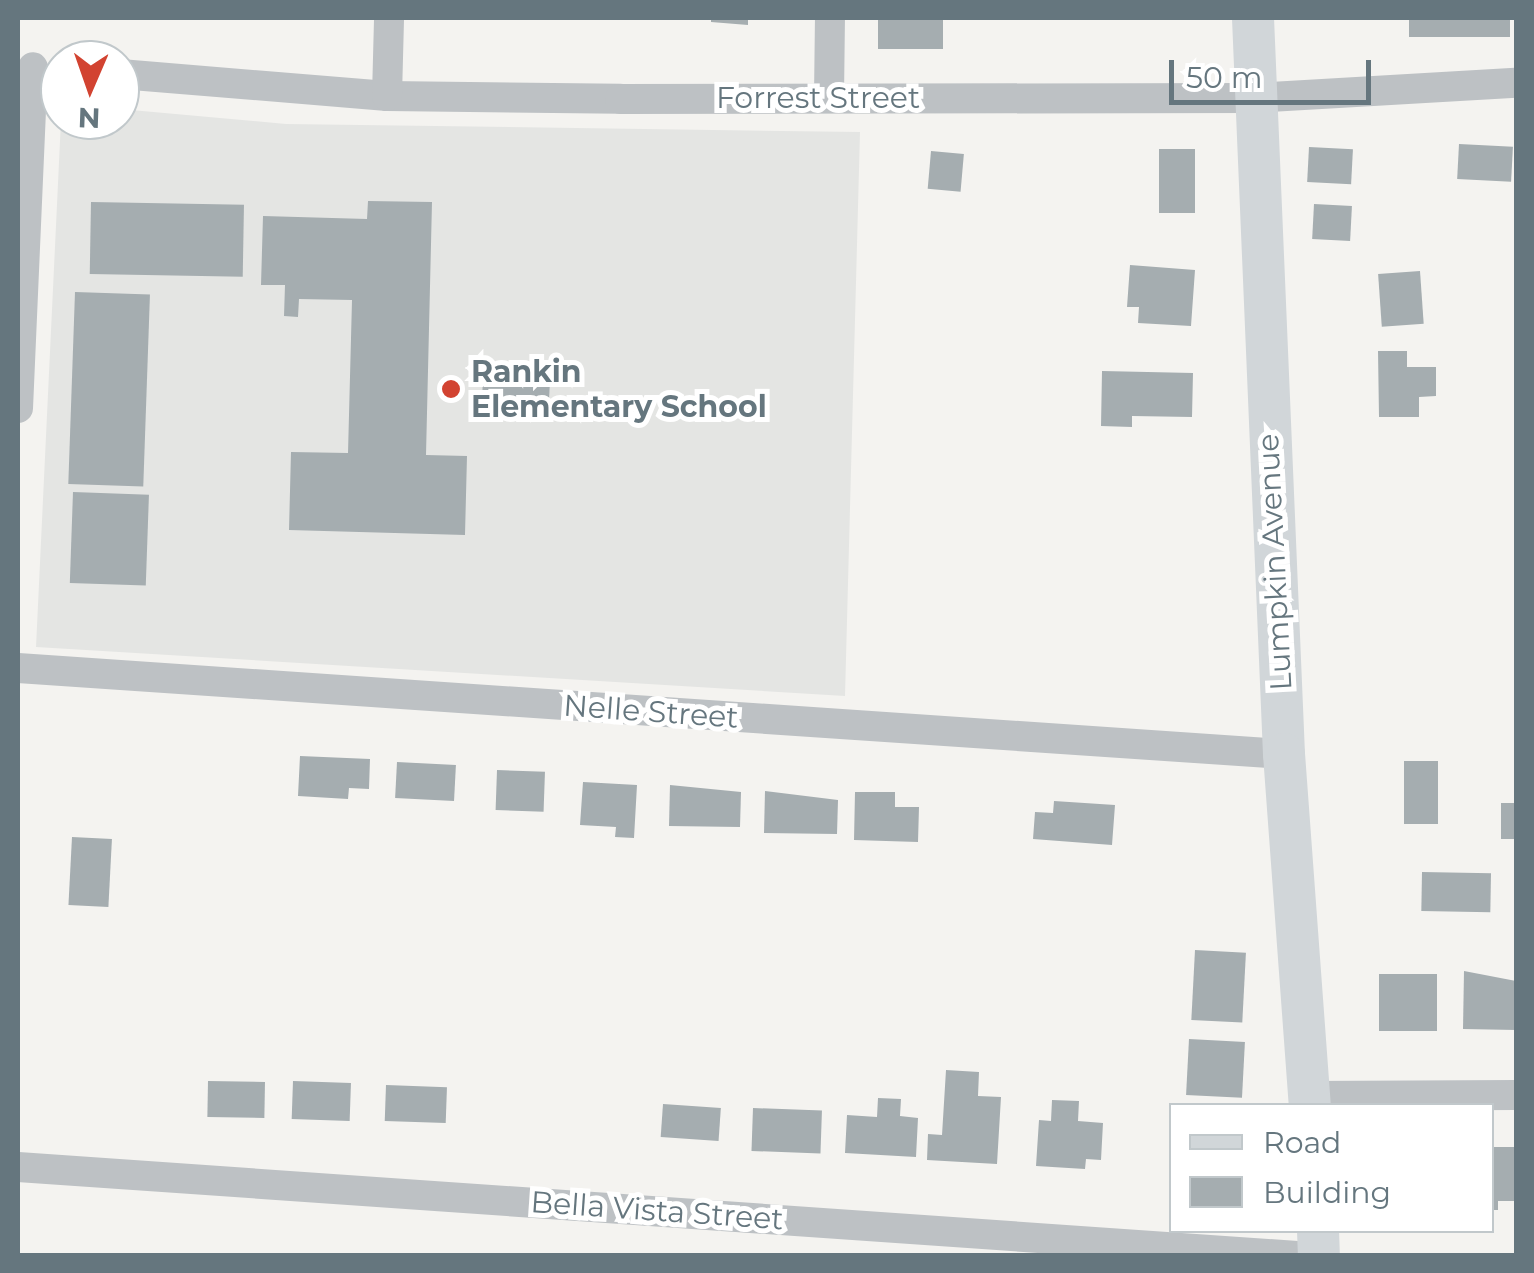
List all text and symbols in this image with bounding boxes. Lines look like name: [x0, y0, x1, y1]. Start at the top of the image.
north arrow: [40, 40, 140, 140]
scale bar: [1174, 40, 1376, 102]
text: 50 m: [1186, 59, 1263, 96]
street label: Forrest Street: [716, 80, 920, 116]
text: N: [77, 101, 101, 135]
place label: Rankin Elementary School: [471, 354, 767, 424]
marker: Rankin Elementary School: [440, 378, 462, 400]
street label: Lumpkin Avenue: [1250, 433, 1300, 691]
street label: Nelle Street: [562, 688, 740, 736]
legend: [1169, 1103, 1494, 1233]
text: Road: [1263, 1124, 1341, 1161]
text: Building: [1263, 1174, 1391, 1211]
street label: Bella Vista Street: [529, 1184, 785, 1238]

